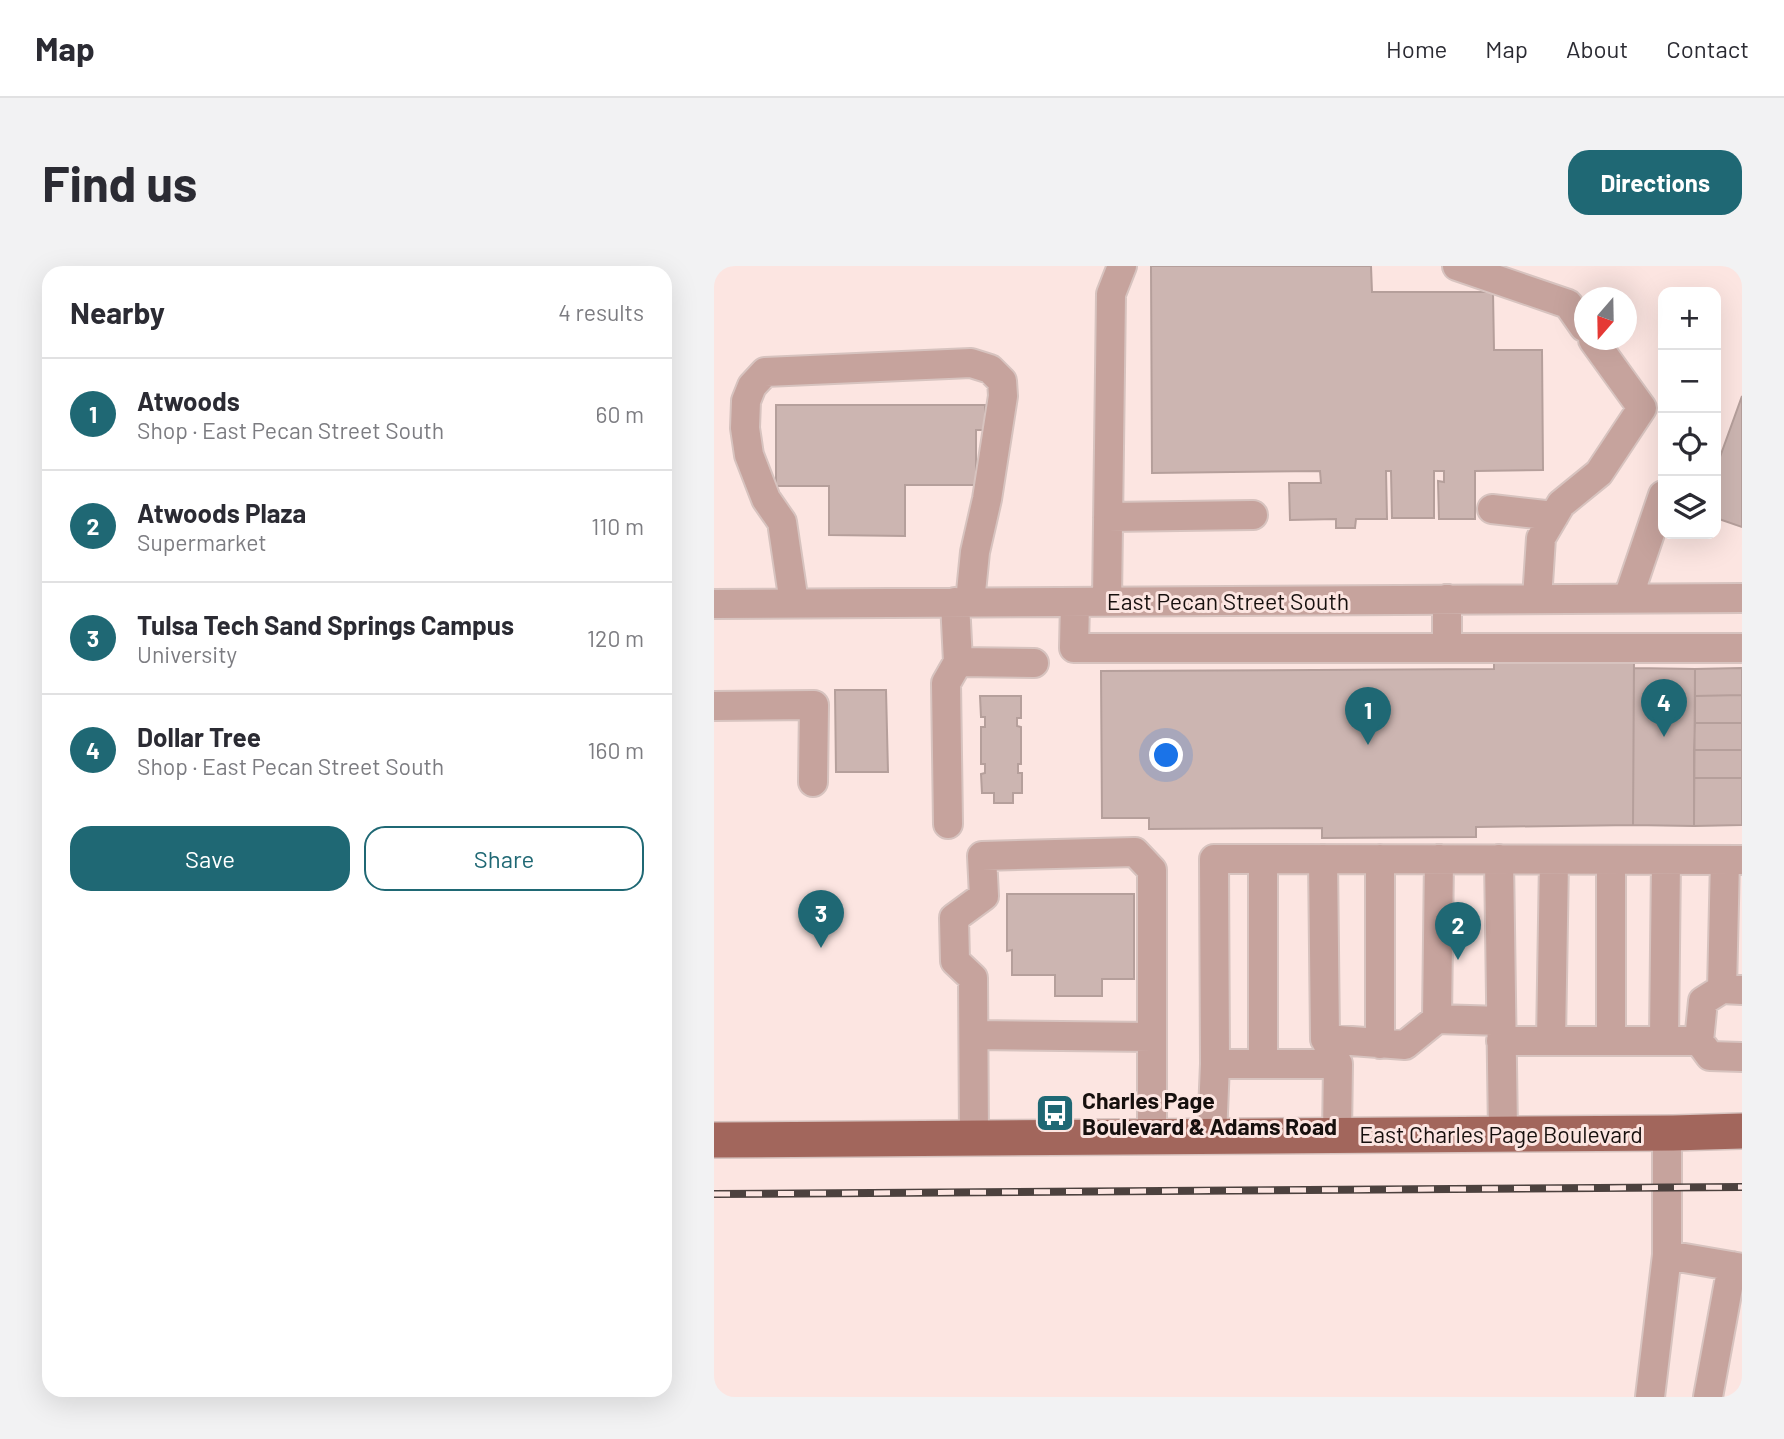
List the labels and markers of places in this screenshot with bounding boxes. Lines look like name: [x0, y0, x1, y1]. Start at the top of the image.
pin: 4: [1641, 679, 1687, 737]
pin: 1: [1345, 687, 1391, 745]
pin: 3: [798, 890, 844, 948]
pin: 2: [1435, 902, 1481, 960]
place label: Charles Page Boulevard & Adams Road: [1082, 1086, 1337, 1140]
bus stop icon: Charles Page Boulevard & Adams Road: [1034, 1092, 1076, 1134]

